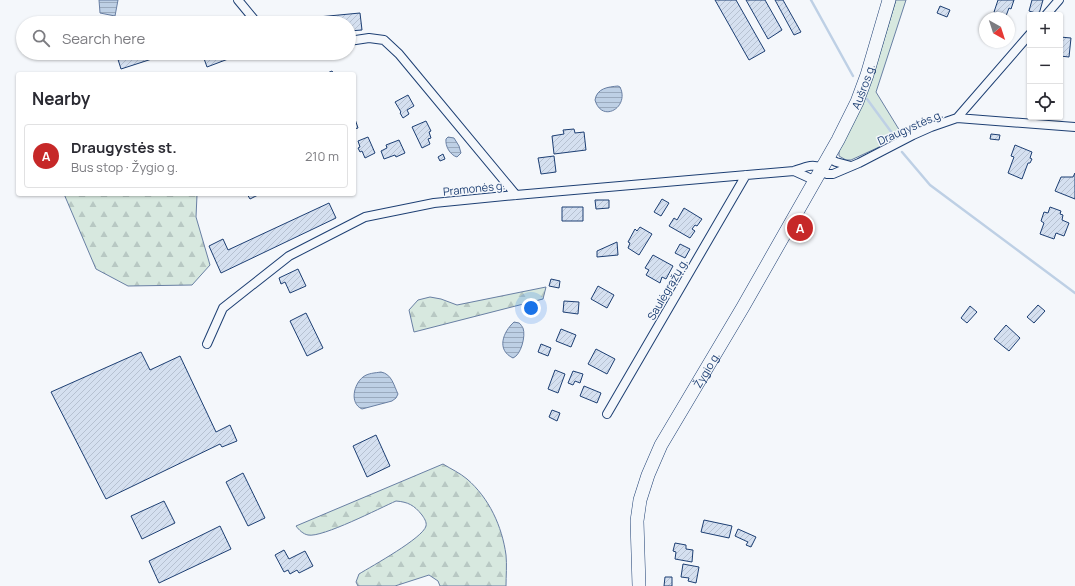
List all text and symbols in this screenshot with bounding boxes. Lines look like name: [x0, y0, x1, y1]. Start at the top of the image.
north arrow: [979, 12, 1015, 48]
map controls: [1027, 12, 1063, 120]
button: +: [1027, 12, 1063, 48]
search box: [16, 16, 356, 60]
icon: search: [30, 27, 52, 49]
text: Search here: [62, 28, 145, 49]
button: −: [1027, 48, 1063, 84]
street label: Aušros g.: [847, 62, 877, 111]
button: locate: [1027, 84, 1063, 120]
text: Nearby: [32, 87, 90, 110]
street label: Draugystės g.: [875, 106, 945, 148]
text: Draugystės st.: [71, 137, 177, 158]
text: A: [42, 147, 50, 165]
text: 210 m: [305, 147, 339, 165]
text: Bus stop · Žygio g.: [71, 158, 178, 176]
street label: Pramonės g.: [442, 177, 506, 199]
pin: A: [787, 213, 813, 243]
street label: Saulėgrąžų g.: [643, 256, 691, 322]
your location: [521, 298, 541, 318]
street label: Žygio g.: [689, 349, 722, 390]

